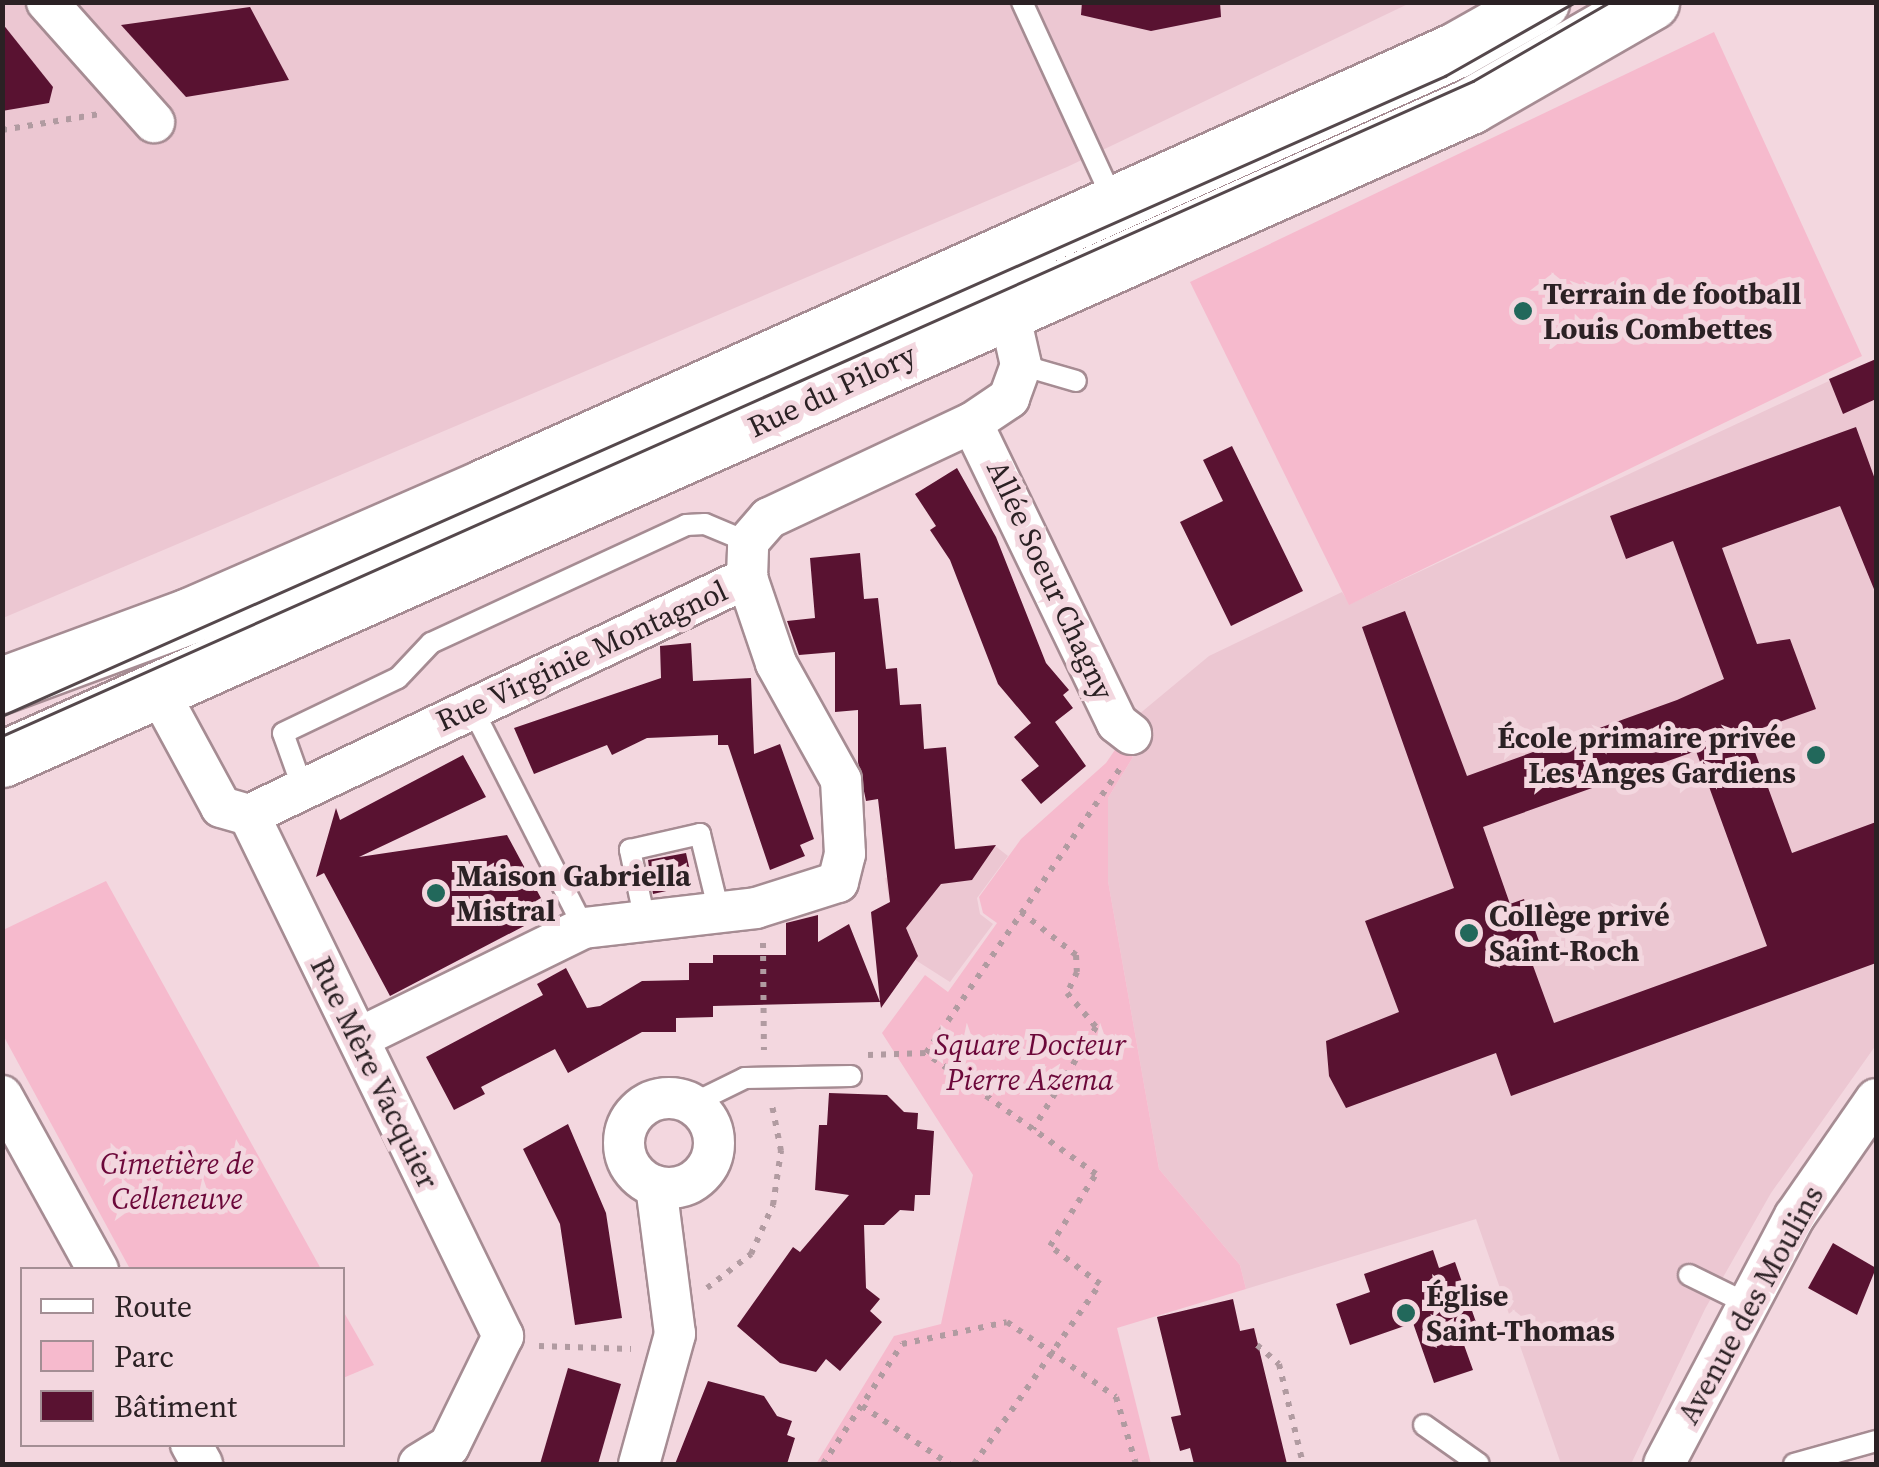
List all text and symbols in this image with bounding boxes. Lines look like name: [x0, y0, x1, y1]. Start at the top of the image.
place label: Terrain de football Louis Combettes: [1543, 276, 1801, 346]
marker: Terrain de football Louis Combettes: [1512, 300, 1534, 322]
street label: Rue du Pilory: [743, 337, 921, 445]
street label: Allée Soeur Chagny: [979, 455, 1121, 705]
street label: Rue Virginie Montagnol: [430, 573, 734, 739]
place label: École primaire privée Les Anges Gardiens: [1497, 720, 1796, 790]
marker: École primaire privée Les Anges Gardiens: [1805, 744, 1827, 766]
place label: Maison Gabriella Mistral: [456, 858, 691, 928]
marker: Maison Gabriella Mistral: [425, 882, 447, 904]
place label: Collège privé Saint-Roch: [1489, 898, 1670, 968]
marker: Collège privé Saint-Roch: [1458, 922, 1480, 944]
street label: Rue Mère Vacquier: [302, 951, 446, 1195]
park label: Square Docteur Pierre Azema: [934, 1027, 1126, 1098]
park label: Cimetière de Celleneuve: [100, 1146, 254, 1216]
street label: Avenue des Moulins: [1671, 1180, 1831, 1430]
legend: [20, 1267, 345, 1447]
place label: Église Saint-Thomas: [1426, 1278, 1615, 1348]
text: Route: [114, 1286, 192, 1327]
marker: Église Saint-Thomas: [1395, 1302, 1417, 1324]
text: Parc: [114, 1336, 174, 1377]
text: Bâtiment: [114, 1386, 237, 1427]

